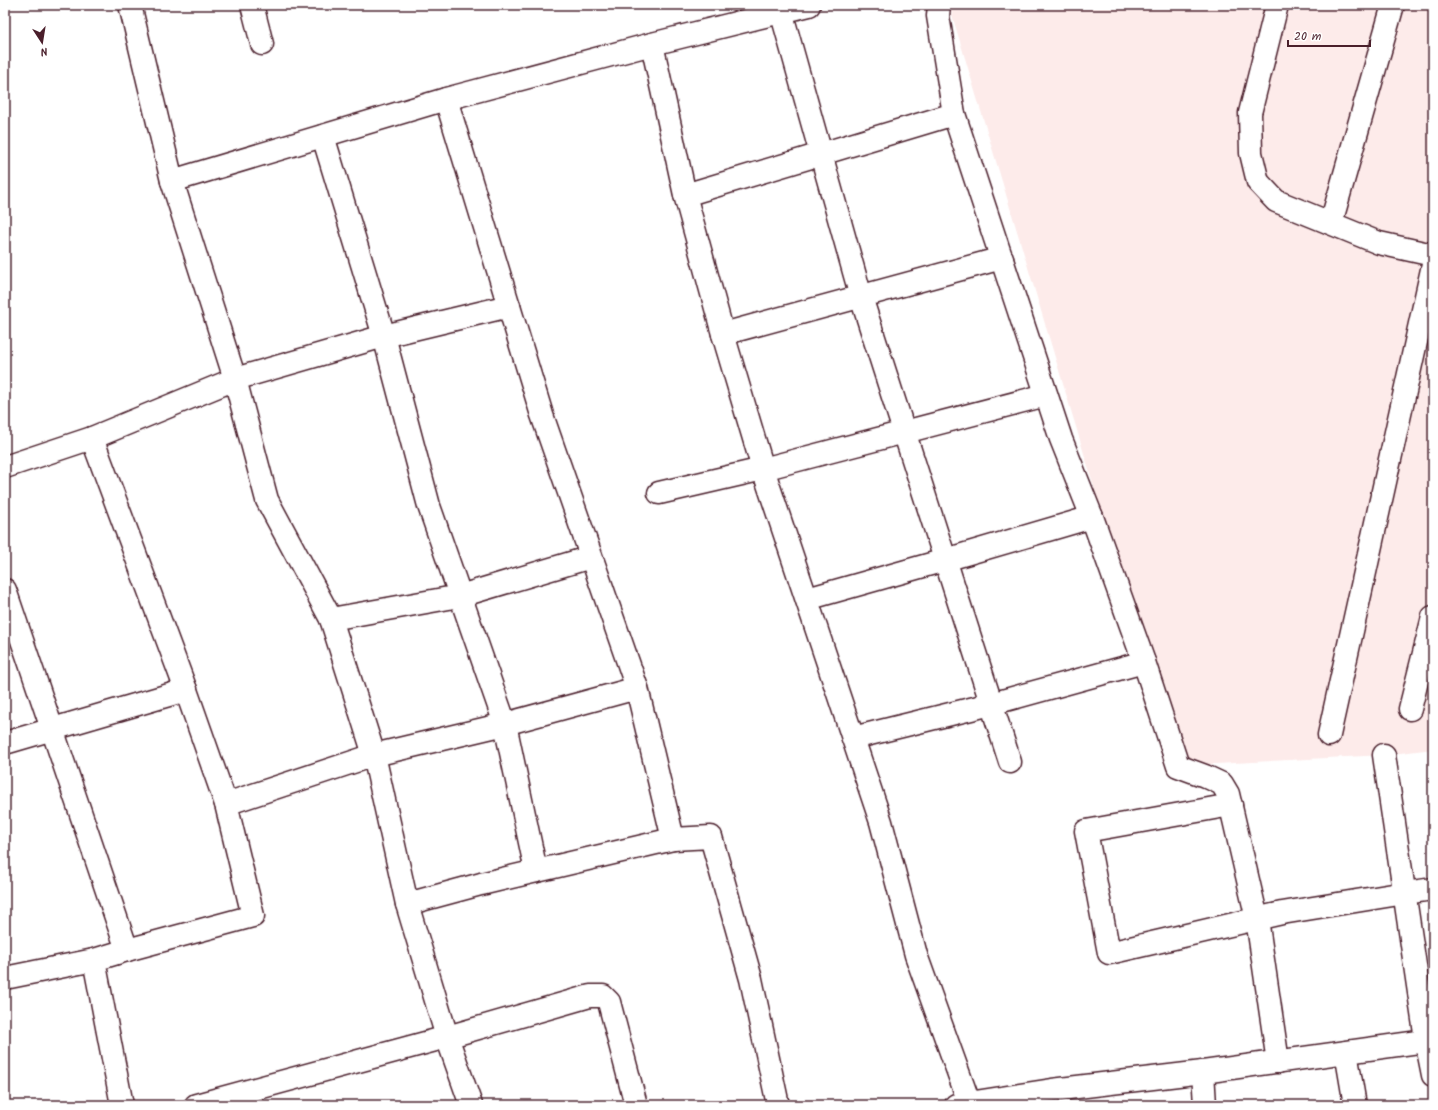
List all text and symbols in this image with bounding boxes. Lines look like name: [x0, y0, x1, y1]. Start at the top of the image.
north arrow: [22, 22, 62, 62]
scale bar: [1288, 22, 1370, 48]
text: 20 m: [1294, 27, 1322, 46]
text: N: [39, 41, 49, 60]

